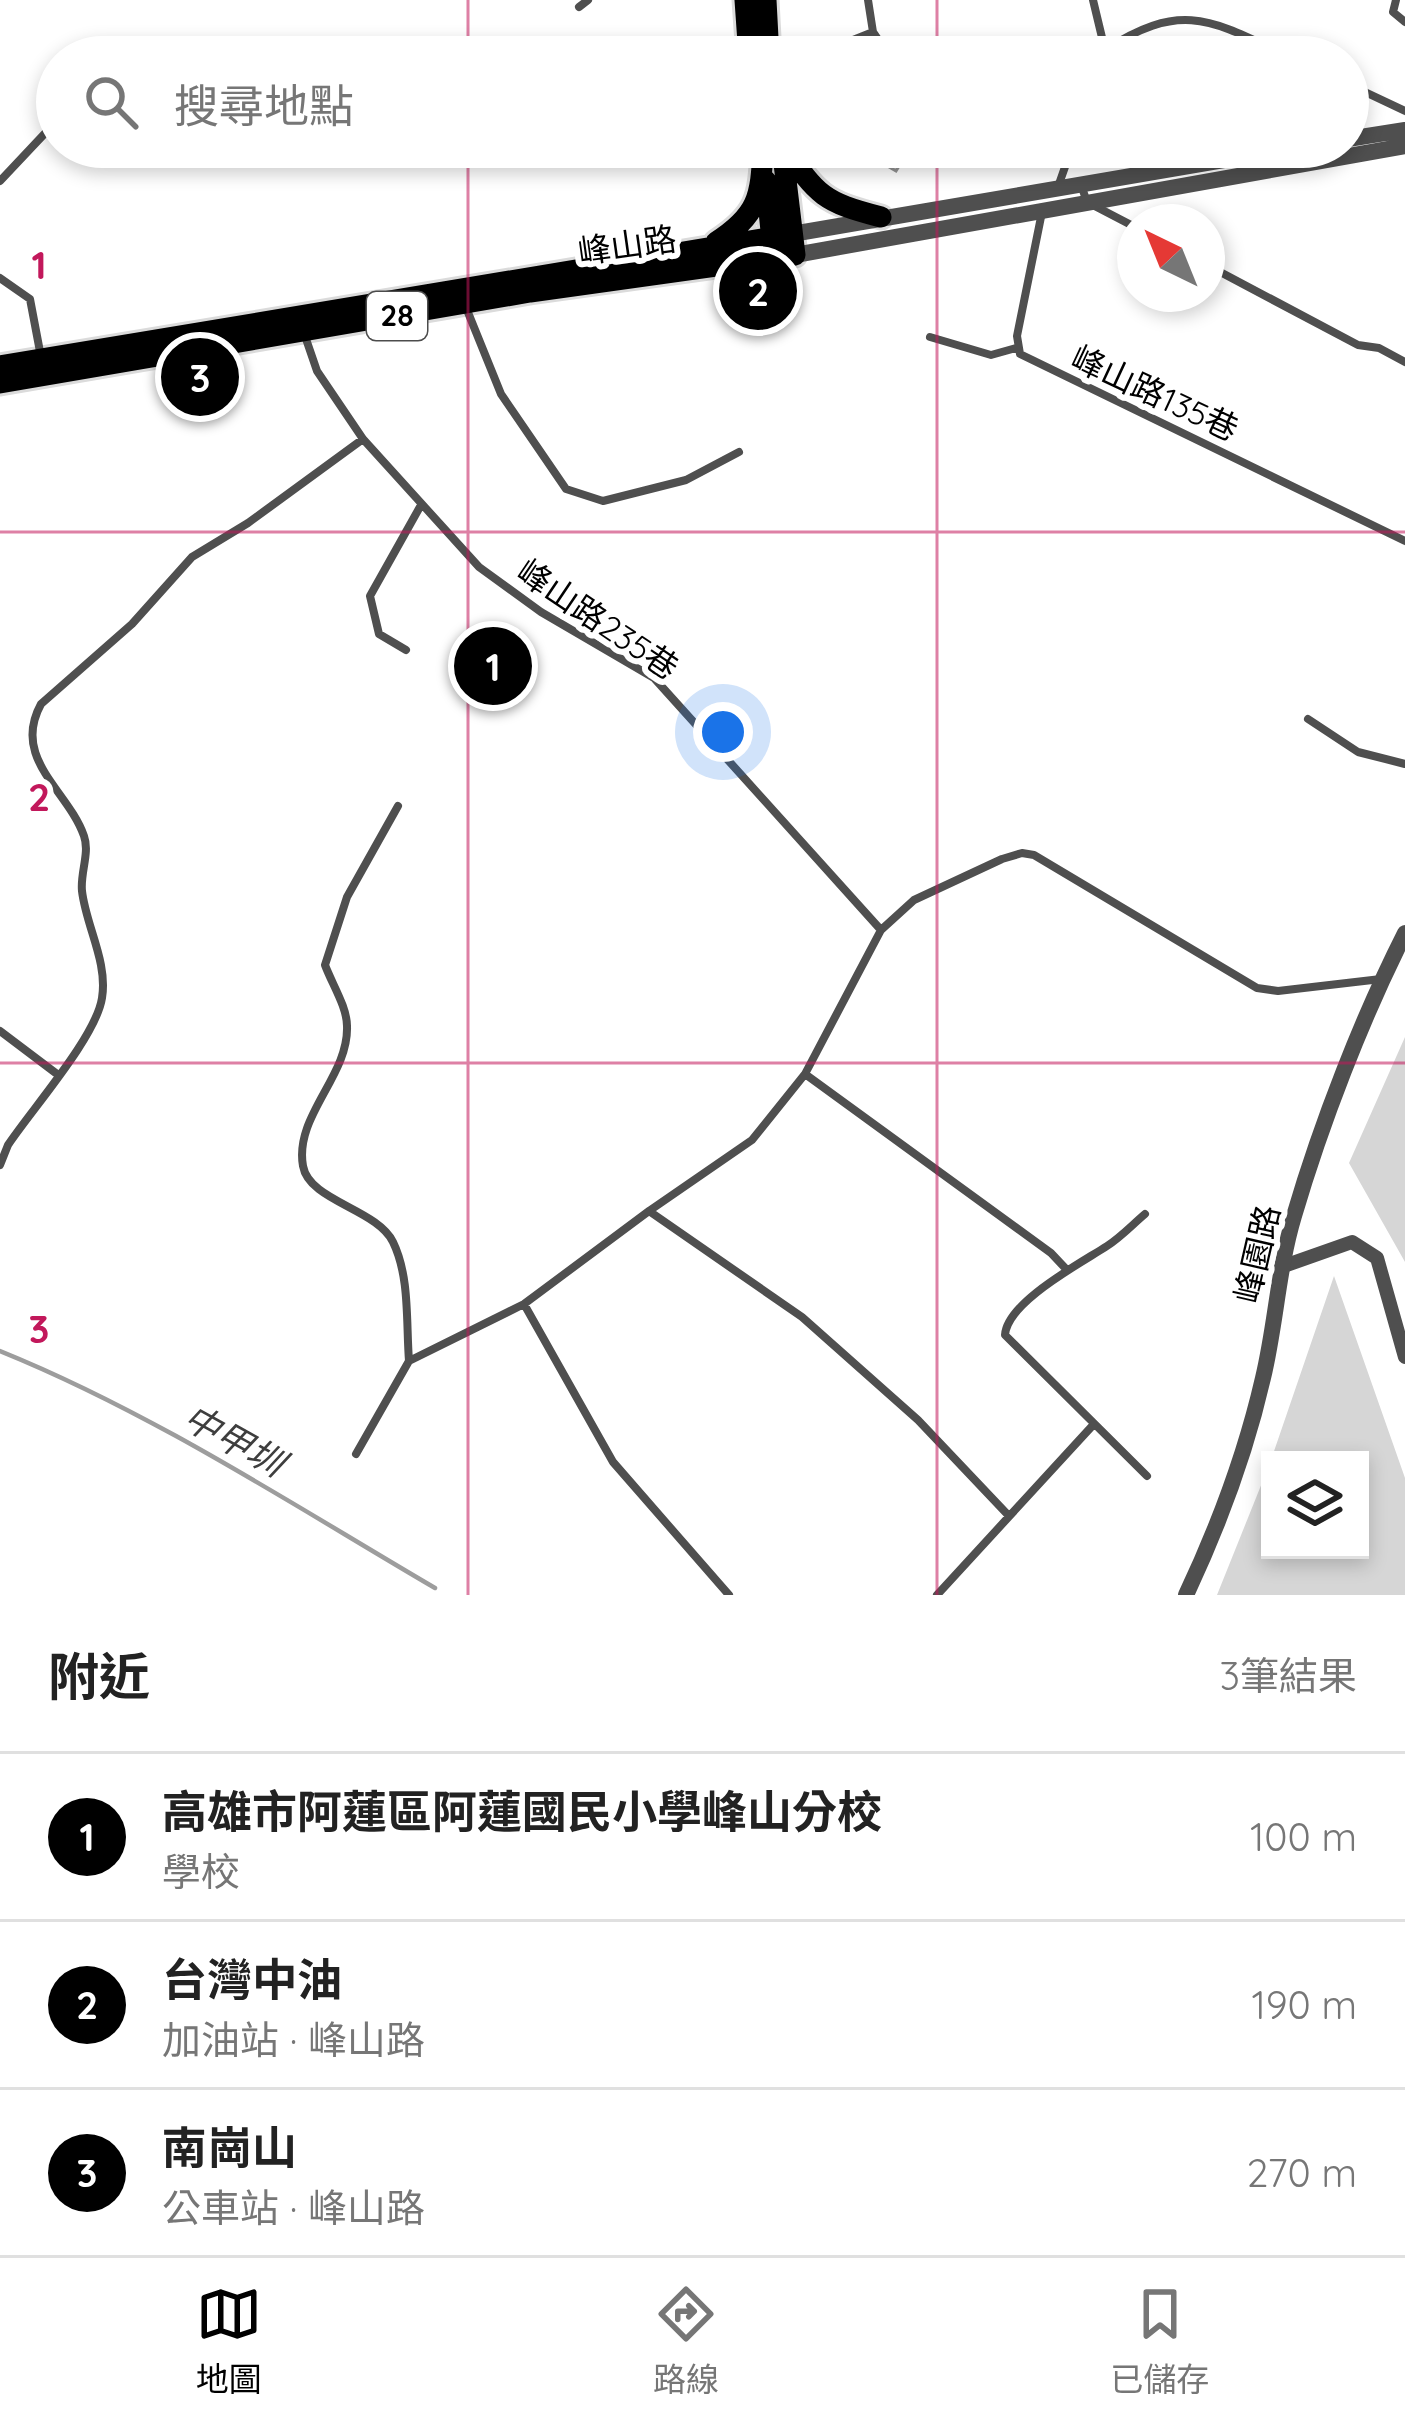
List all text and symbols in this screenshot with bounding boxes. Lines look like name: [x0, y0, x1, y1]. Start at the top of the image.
search box: [36, 36, 1369, 168]
icon: search: [78, 69, 144, 135]
text: 搜尋地點: [174, 77, 354, 133]
north arrow: [1117, 204, 1225, 312]
street label: 峰山路: [575, 217, 679, 272]
text: 1: [31, 240, 47, 289]
pin: 2: [719, 246, 797, 336]
road number: 28: [367, 292, 427, 340]
pin: 3: [161, 332, 239, 422]
street label: 峰山路135巷: [1065, 336, 1245, 449]
street label: 峰山路235巷: [510, 550, 687, 687]
pin: 1: [454, 621, 532, 711]
your location: [693, 702, 753, 762]
text: 2: [28, 772, 50, 821]
street label: 峰園路: [1225, 1201, 1288, 1307]
text: 3: [29, 1304, 49, 1353]
water label: 中甲圳: [176, 1394, 297, 1488]
map controls: [1261, 1451, 1369, 1559]
button: layers: [1261, 1451, 1369, 1559]
text: 附近: [48, 1644, 150, 1708]
text: 3筆結果: [1220, 1651, 1357, 1700]
text: 高雄市阿蓮區阿蓮國民小學峰山分校: [162, 1783, 882, 1839]
text: 1: [79, 1812, 95, 1861]
text: 100 m: [1250, 1812, 1357, 1861]
text: 學校: [162, 1847, 240, 1896]
text: 台灣中油: [162, 1951, 342, 2007]
text: 2: [76, 1980, 98, 2029]
text: 190 m: [1251, 1980, 1357, 2029]
text: 加油站 · 峰山路: [162, 2015, 425, 2064]
text: 南崗山: [162, 2119, 297, 2175]
text: 3: [77, 2148, 97, 2197]
text: 270 m: [1247, 2148, 1357, 2197]
text: 公車站 · 峰山路: [162, 2183, 425, 2232]
tab: 地圖: [196, 2281, 262, 2401]
tab: 路線: [653, 2281, 719, 2401]
tab: 已儲存: [1110, 2281, 1209, 2401]

